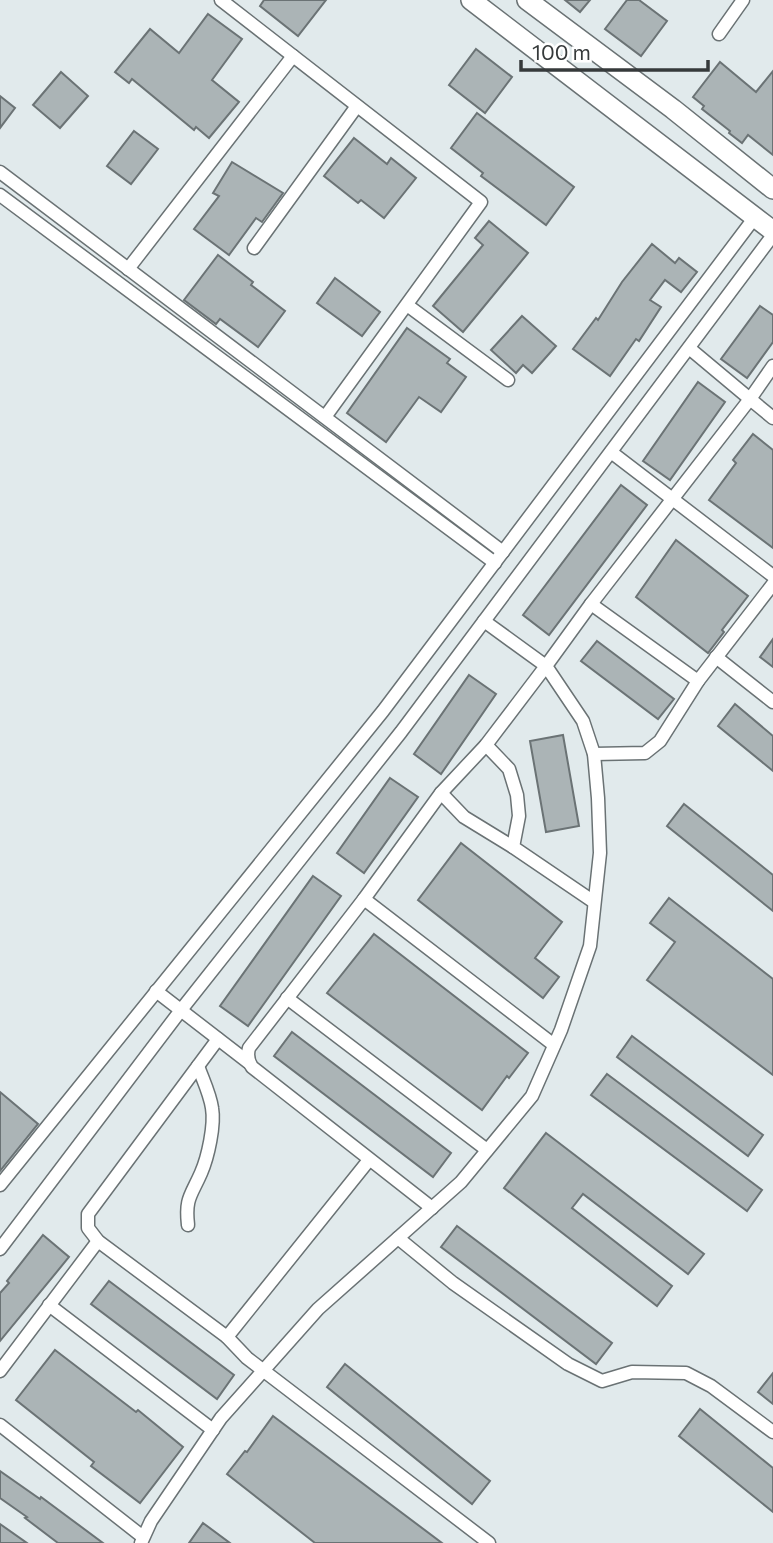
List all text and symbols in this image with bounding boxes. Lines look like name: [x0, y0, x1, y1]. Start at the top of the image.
scale bar: [521, 28, 708, 72]
text: 100 m: [532, 39, 591, 64]

